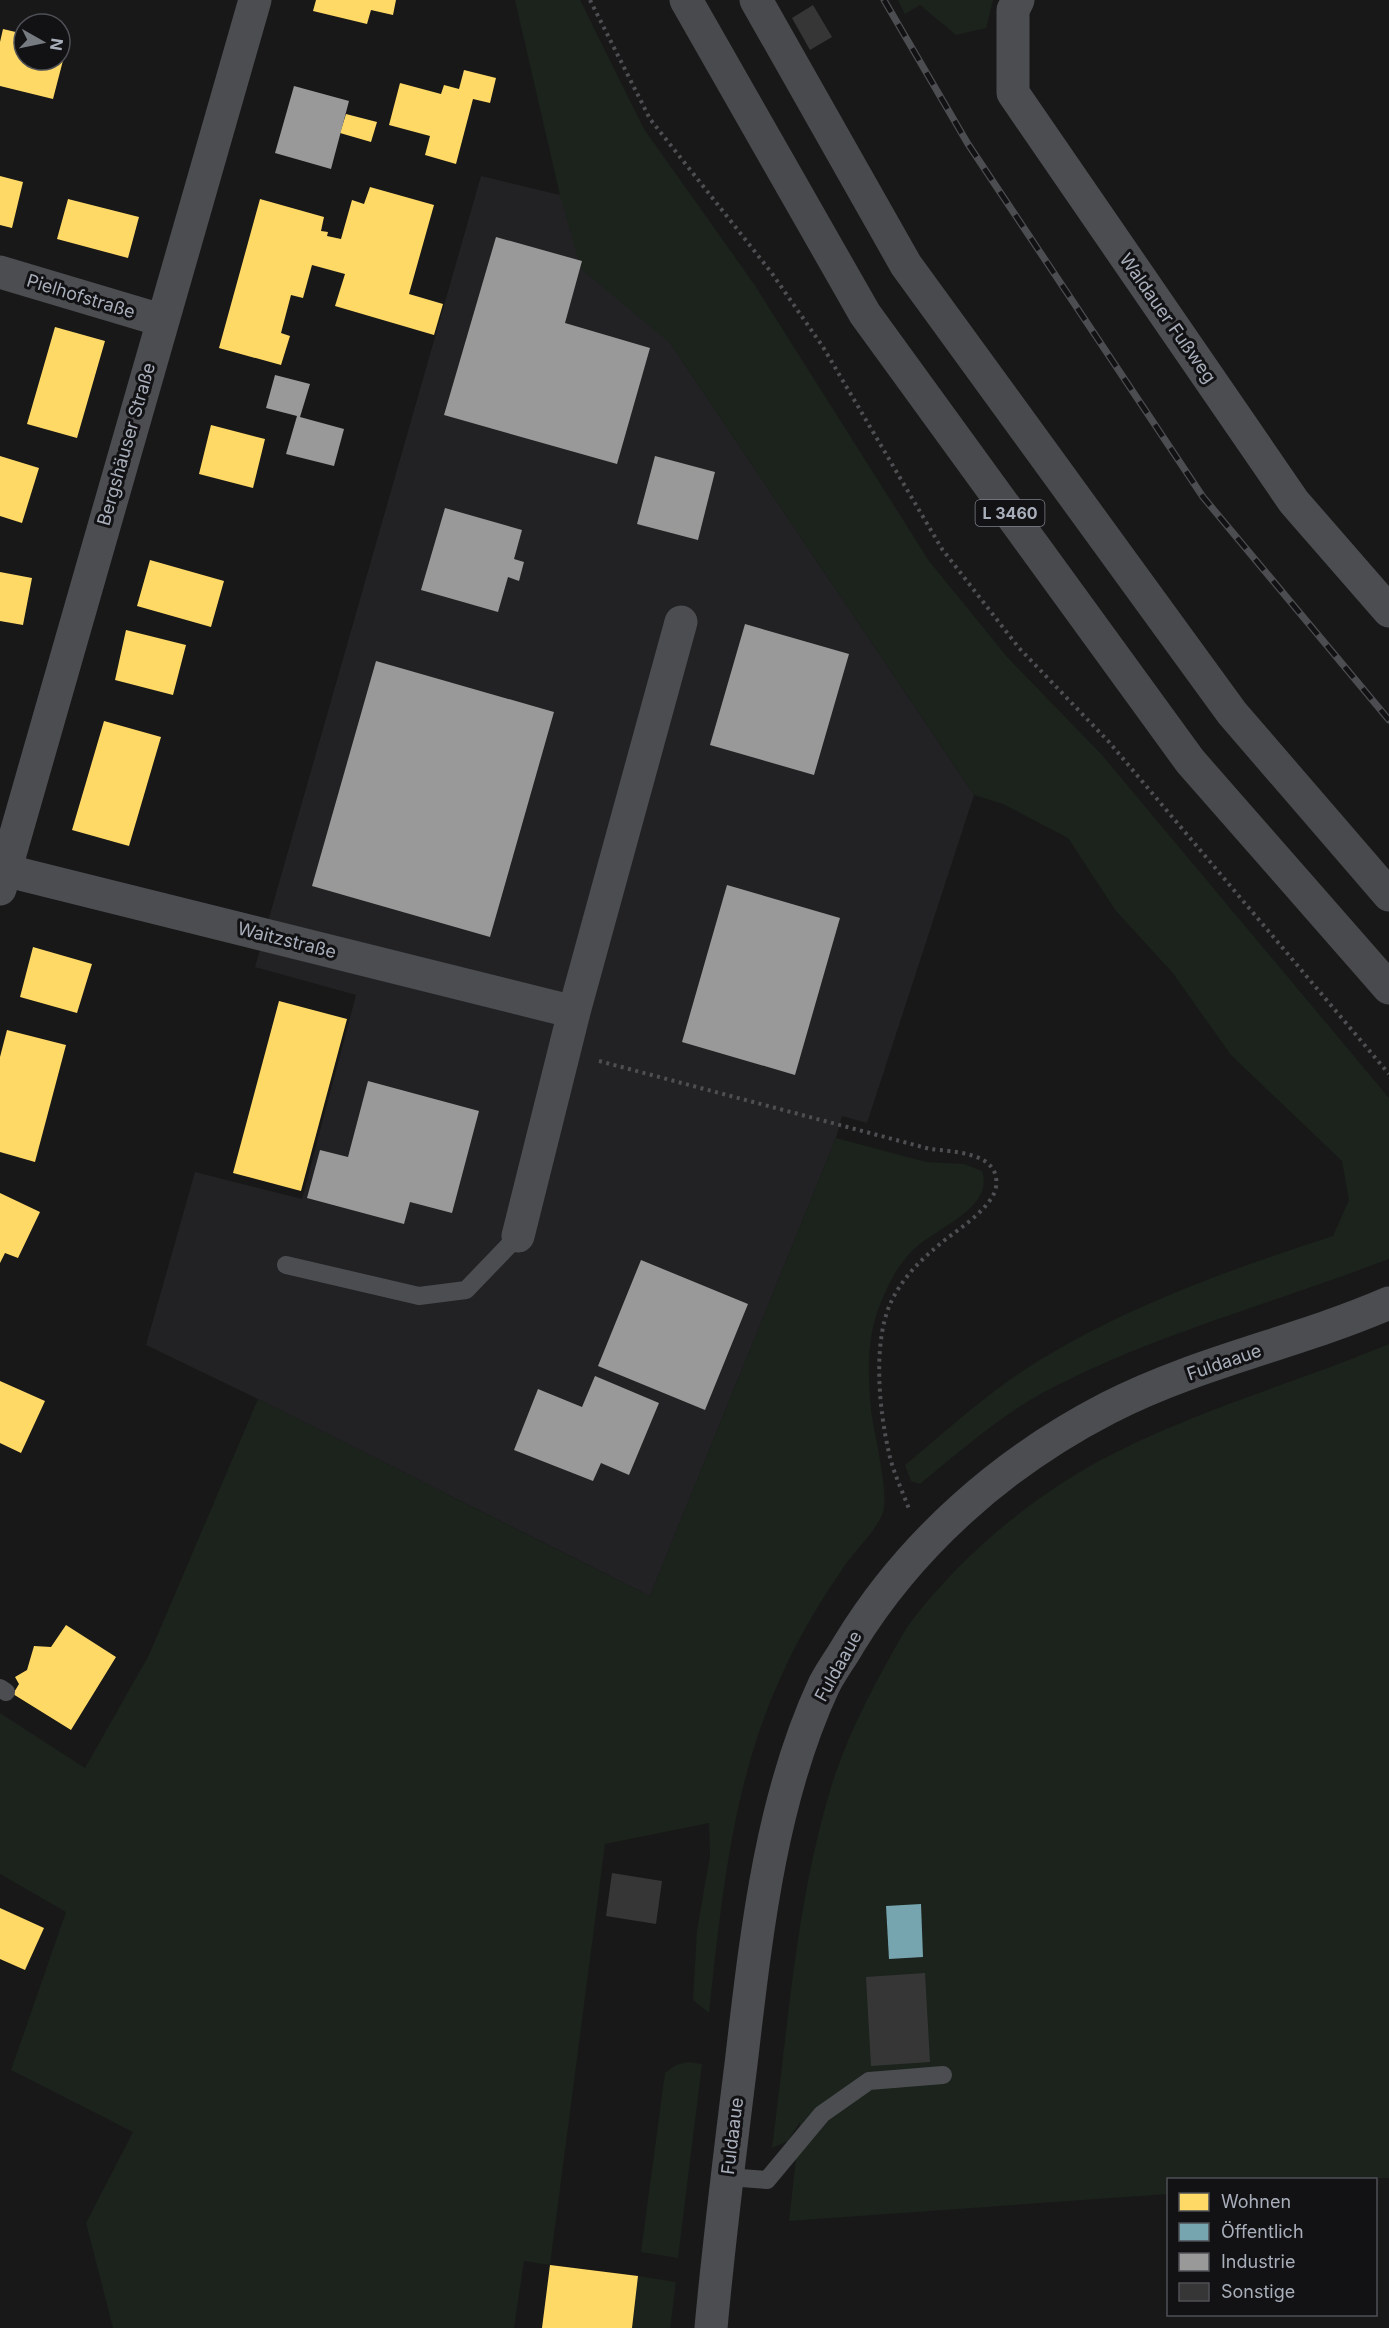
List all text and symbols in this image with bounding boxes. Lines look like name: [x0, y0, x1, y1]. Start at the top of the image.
north arrow: [12, 12, 72, 72]
text: N: [46, 37, 68, 52]
street label: Waldauer Fußweg: [1115, 249, 1221, 387]
street label: Pielhofstraße: [24, 270, 138, 322]
street label: Bergshäuser Straße: [93, 360, 159, 528]
road number: L 3460: [976, 500, 1044, 526]
street label: Waitzstraße: [235, 918, 339, 962]
street label: Fuldaaue: [1184, 1339, 1264, 1385]
street label: Fuldaaue: [810, 1627, 866, 1705]
street label: Fuldaaue: [717, 2096, 747, 2176]
legend: [1167, 2178, 1377, 2316]
text: Wohnen: [1221, 2191, 1291, 2212]
text: Öffentlich: [1221, 2220, 1304, 2242]
text: Industrie: [1221, 2251, 1295, 2272]
text: Sonstige: [1221, 2281, 1295, 2302]

